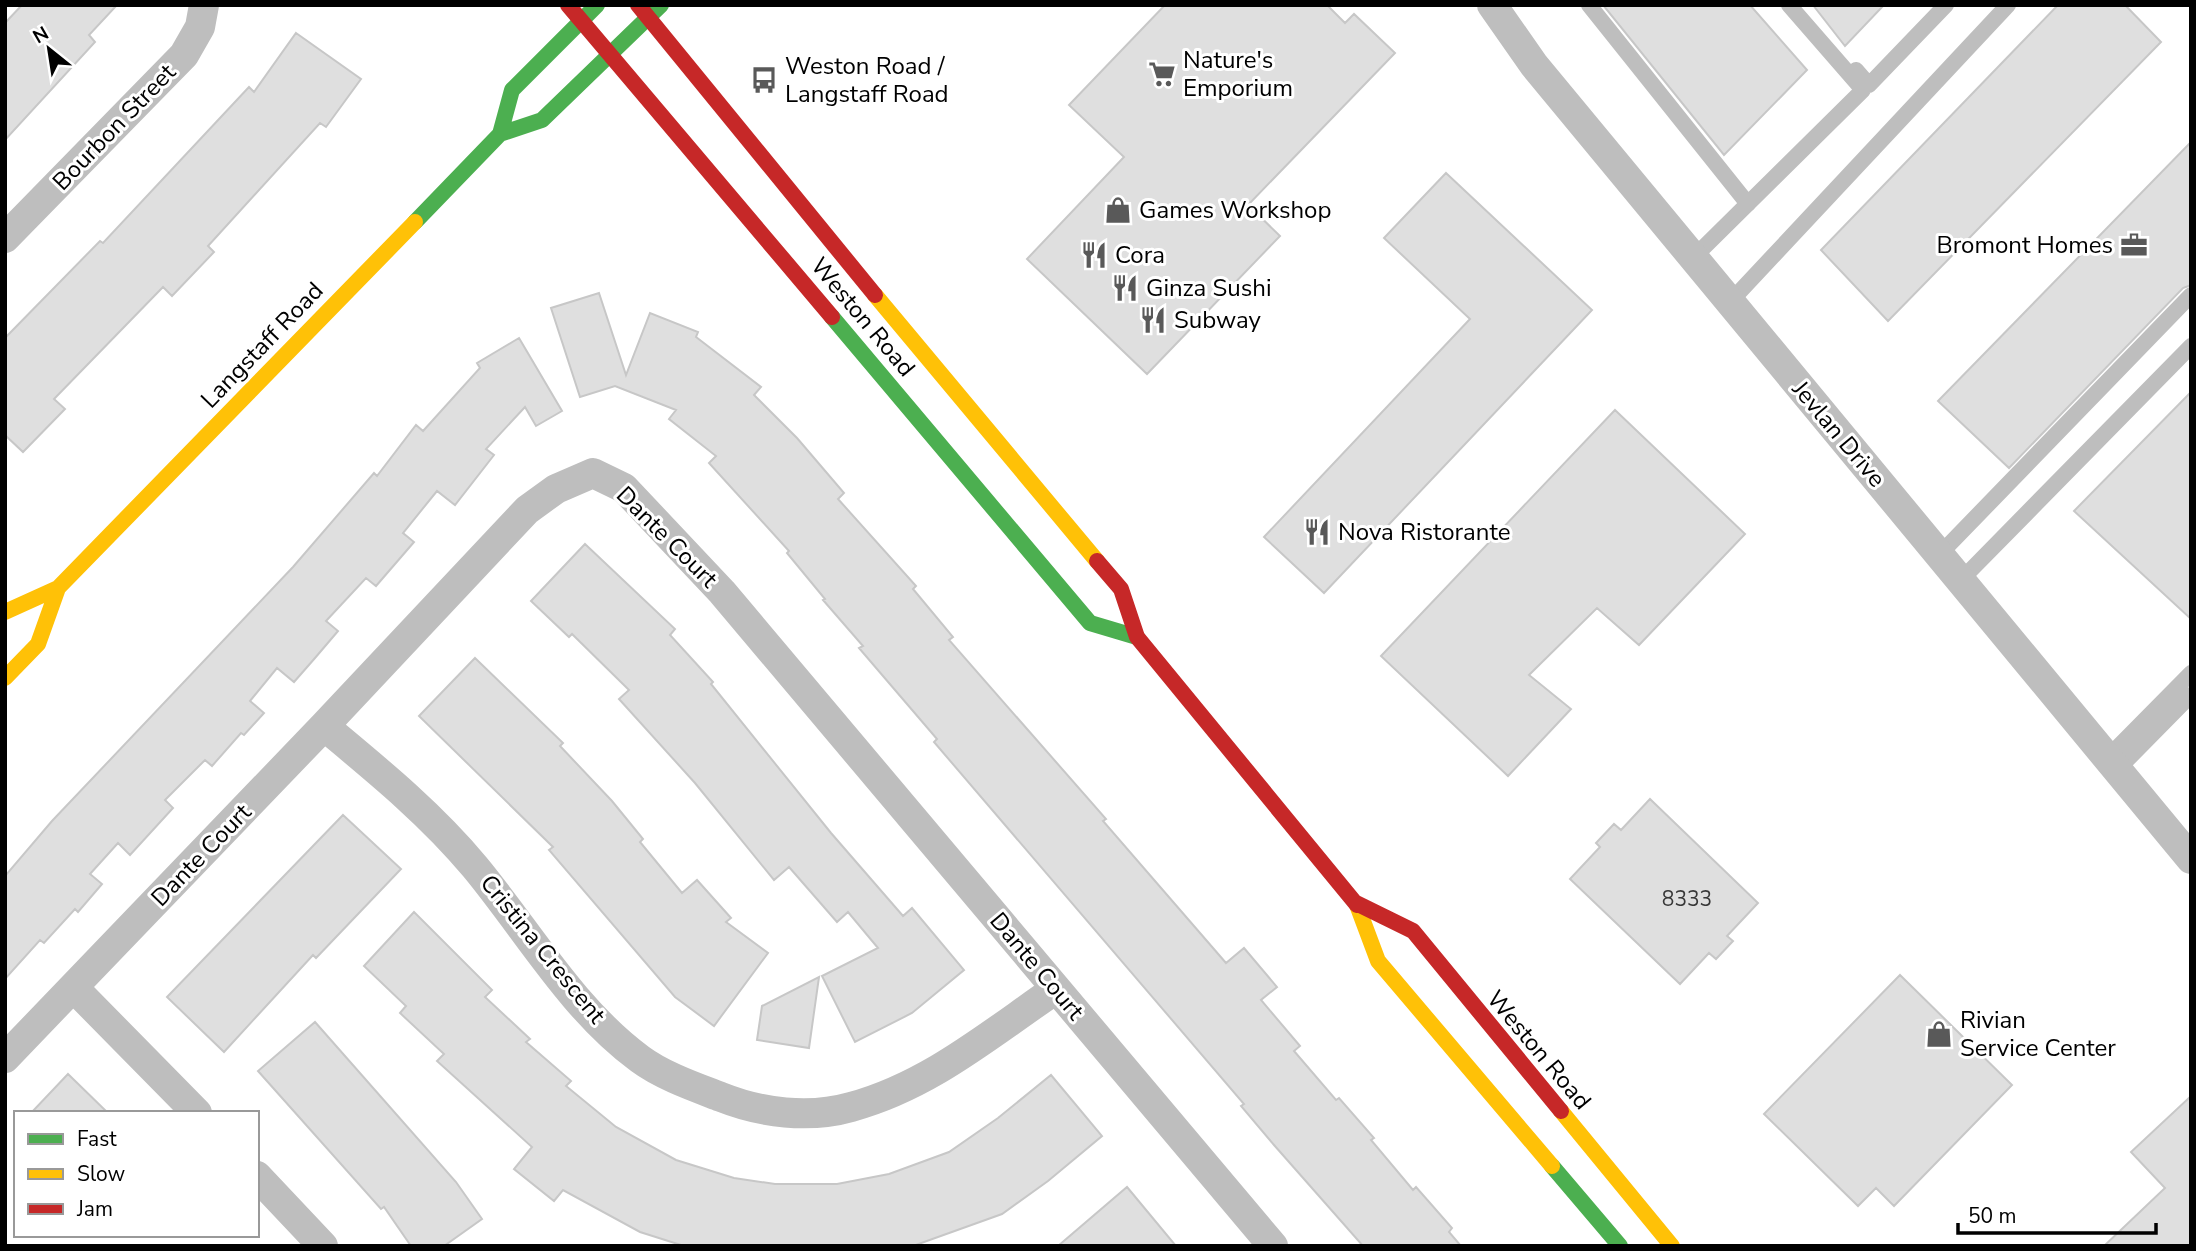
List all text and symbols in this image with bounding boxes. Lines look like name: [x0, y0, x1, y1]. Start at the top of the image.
north arrow: [14, 14, 84, 84]
text: N: [28, 20, 54, 50]
place label: Nature's Emporium: [1183, 44, 1293, 104]
place label: Weston Road / Langstaff Road: [785, 50, 949, 110]
street label: Bourbon Street: [45, 56, 183, 197]
supermarket icon: Nature's Emporium: [1147, 59, 1177, 89]
bus stop icon: Weston Road / Langstaff Road: [749, 65, 779, 95]
place label: Games Workshop: [1139, 194, 1331, 226]
shop icon: Games Workshop: [1103, 195, 1133, 225]
place label: Bromont Homes: [1936, 229, 2113, 261]
office icon: Bromont Homes: [2119, 230, 2149, 260]
place label: Cora: [1115, 239, 1165, 271]
restaurant icon: Cora: [1079, 240, 1109, 270]
street label: Weston Road: [804, 251, 922, 383]
place label: Ginza Sushi: [1146, 272, 1271, 304]
restaurant icon: Ginza Sushi: [1110, 273, 1140, 303]
street label: Langstaff Road: [194, 275, 330, 415]
place label: Subway: [1174, 304, 1262, 336]
restaurant icon: Subway: [1138, 305, 1168, 335]
street label: Jevlan Drive: [1785, 373, 1893, 494]
street label: Dante Court: [609, 479, 725, 595]
place label: Nova Ristorante: [1338, 516, 1510, 548]
restaurant icon: Nova Ristorante: [1302, 517, 1332, 547]
street label: Dante Court: [144, 796, 258, 913]
street label: Cristina Crescent: [473, 868, 613, 1031]
house number: 8333: [1662, 885, 1712, 913]
street label: Dante Court: [983, 905, 1092, 1027]
street label: Weston Road: [1480, 984, 1598, 1116]
place label: Rivian Service Center: [1960, 1004, 2116, 1064]
shop icon: Rivian Service Center: [1924, 1019, 1954, 1049]
legend: [14, 1111, 259, 1237]
text: Fast: [77, 1125, 117, 1153]
text: Slow: [77, 1160, 126, 1188]
scale bar: [1958, 1192, 2156, 1236]
text: Jam: [76, 1195, 113, 1223]
text: 50 m: [1968, 1202, 2017, 1230]

